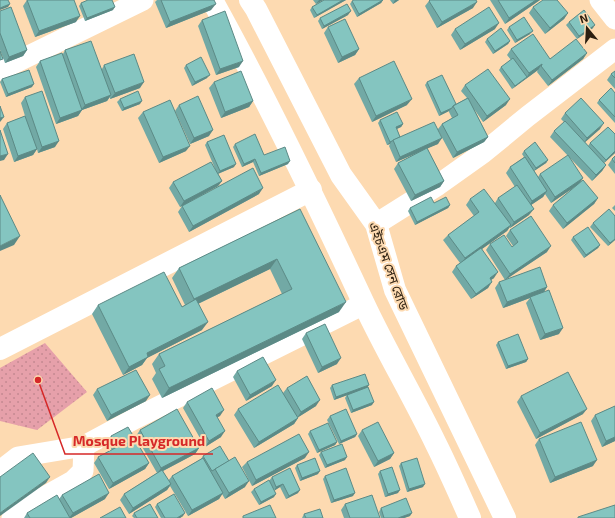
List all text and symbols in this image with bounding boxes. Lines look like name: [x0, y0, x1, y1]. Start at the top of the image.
north arrow: [567, 8, 607, 48]
text: N: [578, 11, 590, 25]
street label: এইচএম সেন রোড: [366, 220, 413, 313]
callout: Mosque Playground: [65, 428, 213, 454]
text: Mosque Playground: [73, 432, 205, 449]

